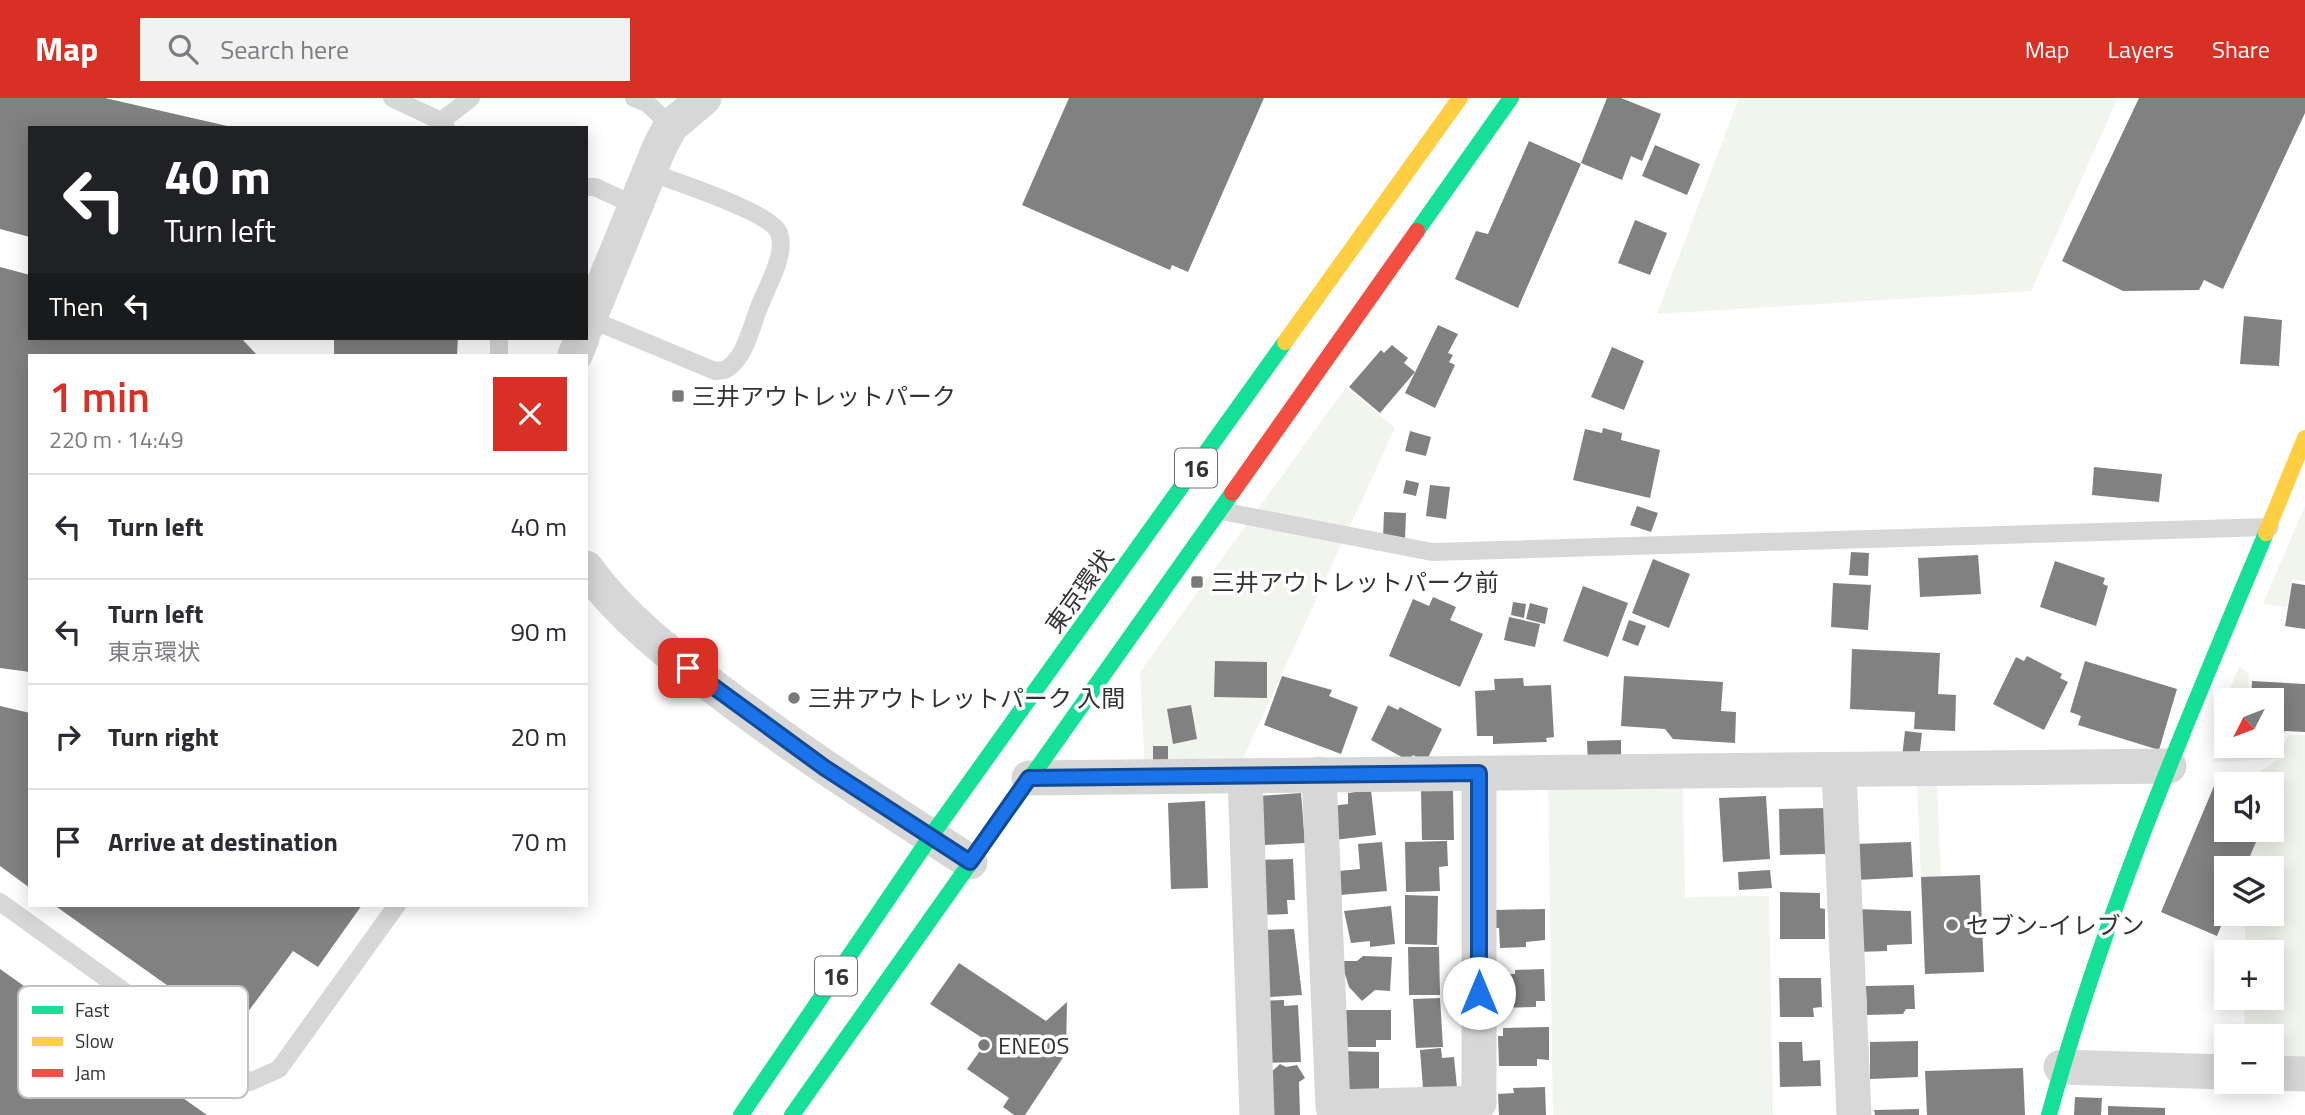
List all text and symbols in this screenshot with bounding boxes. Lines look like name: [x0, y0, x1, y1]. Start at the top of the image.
search box: [140, 18, 630, 81]
text: Map: [35, 24, 98, 74]
icon: search: [164, 30, 202, 68]
text: Search here: [220, 30, 349, 69]
text: Map: [2025, 31, 2070, 67]
text: Layers: [2108, 31, 2174, 67]
text: Share: [2212, 31, 2270, 67]
text: 40 m: [164, 138, 271, 213]
icon: left: [49, 154, 140, 245]
text: Turn left: [164, 206, 276, 254]
text: Then: [49, 287, 104, 326]
icon: left: [118, 287, 156, 325]
text: 1 min: [49, 364, 150, 428]
button: close: [493, 377, 567, 451]
place label: 三井アウトレットパーク: [692, 378, 956, 414]
marker: 三井アウトレットパーク: [670, 388, 686, 404]
text: 220 m · 14:49: [49, 422, 184, 457]
road number: 16: [1175, 448, 1217, 488]
text: Turn left: [108, 507, 203, 546]
text: 40 m: [510, 507, 567, 546]
icon: left: [49, 508, 87, 546]
street label: 東京環状: [1036, 542, 1122, 640]
place label: 三井アウトレットパーク前: [1211, 564, 1499, 600]
marker: 三井アウトレットパーク前: [1189, 574, 1205, 590]
text: Turn left: [108, 594, 203, 633]
text: 90 m: [510, 612, 567, 651]
icon: left: [49, 613, 87, 651]
text: 東京環状: [108, 634, 200, 669]
pin: [658, 638, 718, 698]
icon: arrive: [669, 649, 707, 687]
place label: 三井アウトレットパーク 入間: [808, 680, 1125, 716]
north arrow: [2214, 688, 2284, 758]
map controls: [2214, 688, 2284, 1094]
marker: 三井アウトレットパーク 入間: [786, 690, 802, 706]
text: Turn right: [108, 717, 219, 756]
text: 20 m: [510, 717, 567, 756]
icon: right: [49, 718, 87, 756]
button: sound: [2214, 772, 2284, 842]
text: Arrive at destination: [108, 822, 338, 861]
text: 70 m: [510, 822, 567, 861]
icon: arrive: [49, 823, 87, 861]
button: layers: [2214, 856, 2284, 926]
place label: セブン-イレブン: [1966, 907, 2145, 943]
marker: セブン-イレブン: [1944, 917, 1960, 933]
button: +: [2214, 940, 2284, 1010]
road number: 16: [815, 956, 857, 996]
position arrow: [1442, 956, 1516, 1030]
legend: [18, 986, 248, 1098]
text: Fast: [75, 995, 110, 1024]
button: −: [2214, 1024, 2284, 1094]
text: Slow: [75, 1026, 114, 1055]
place label: ENEOS: [998, 1027, 1069, 1063]
marker: ENEOS: [976, 1037, 992, 1053]
text: Jam: [75, 1058, 106, 1087]

